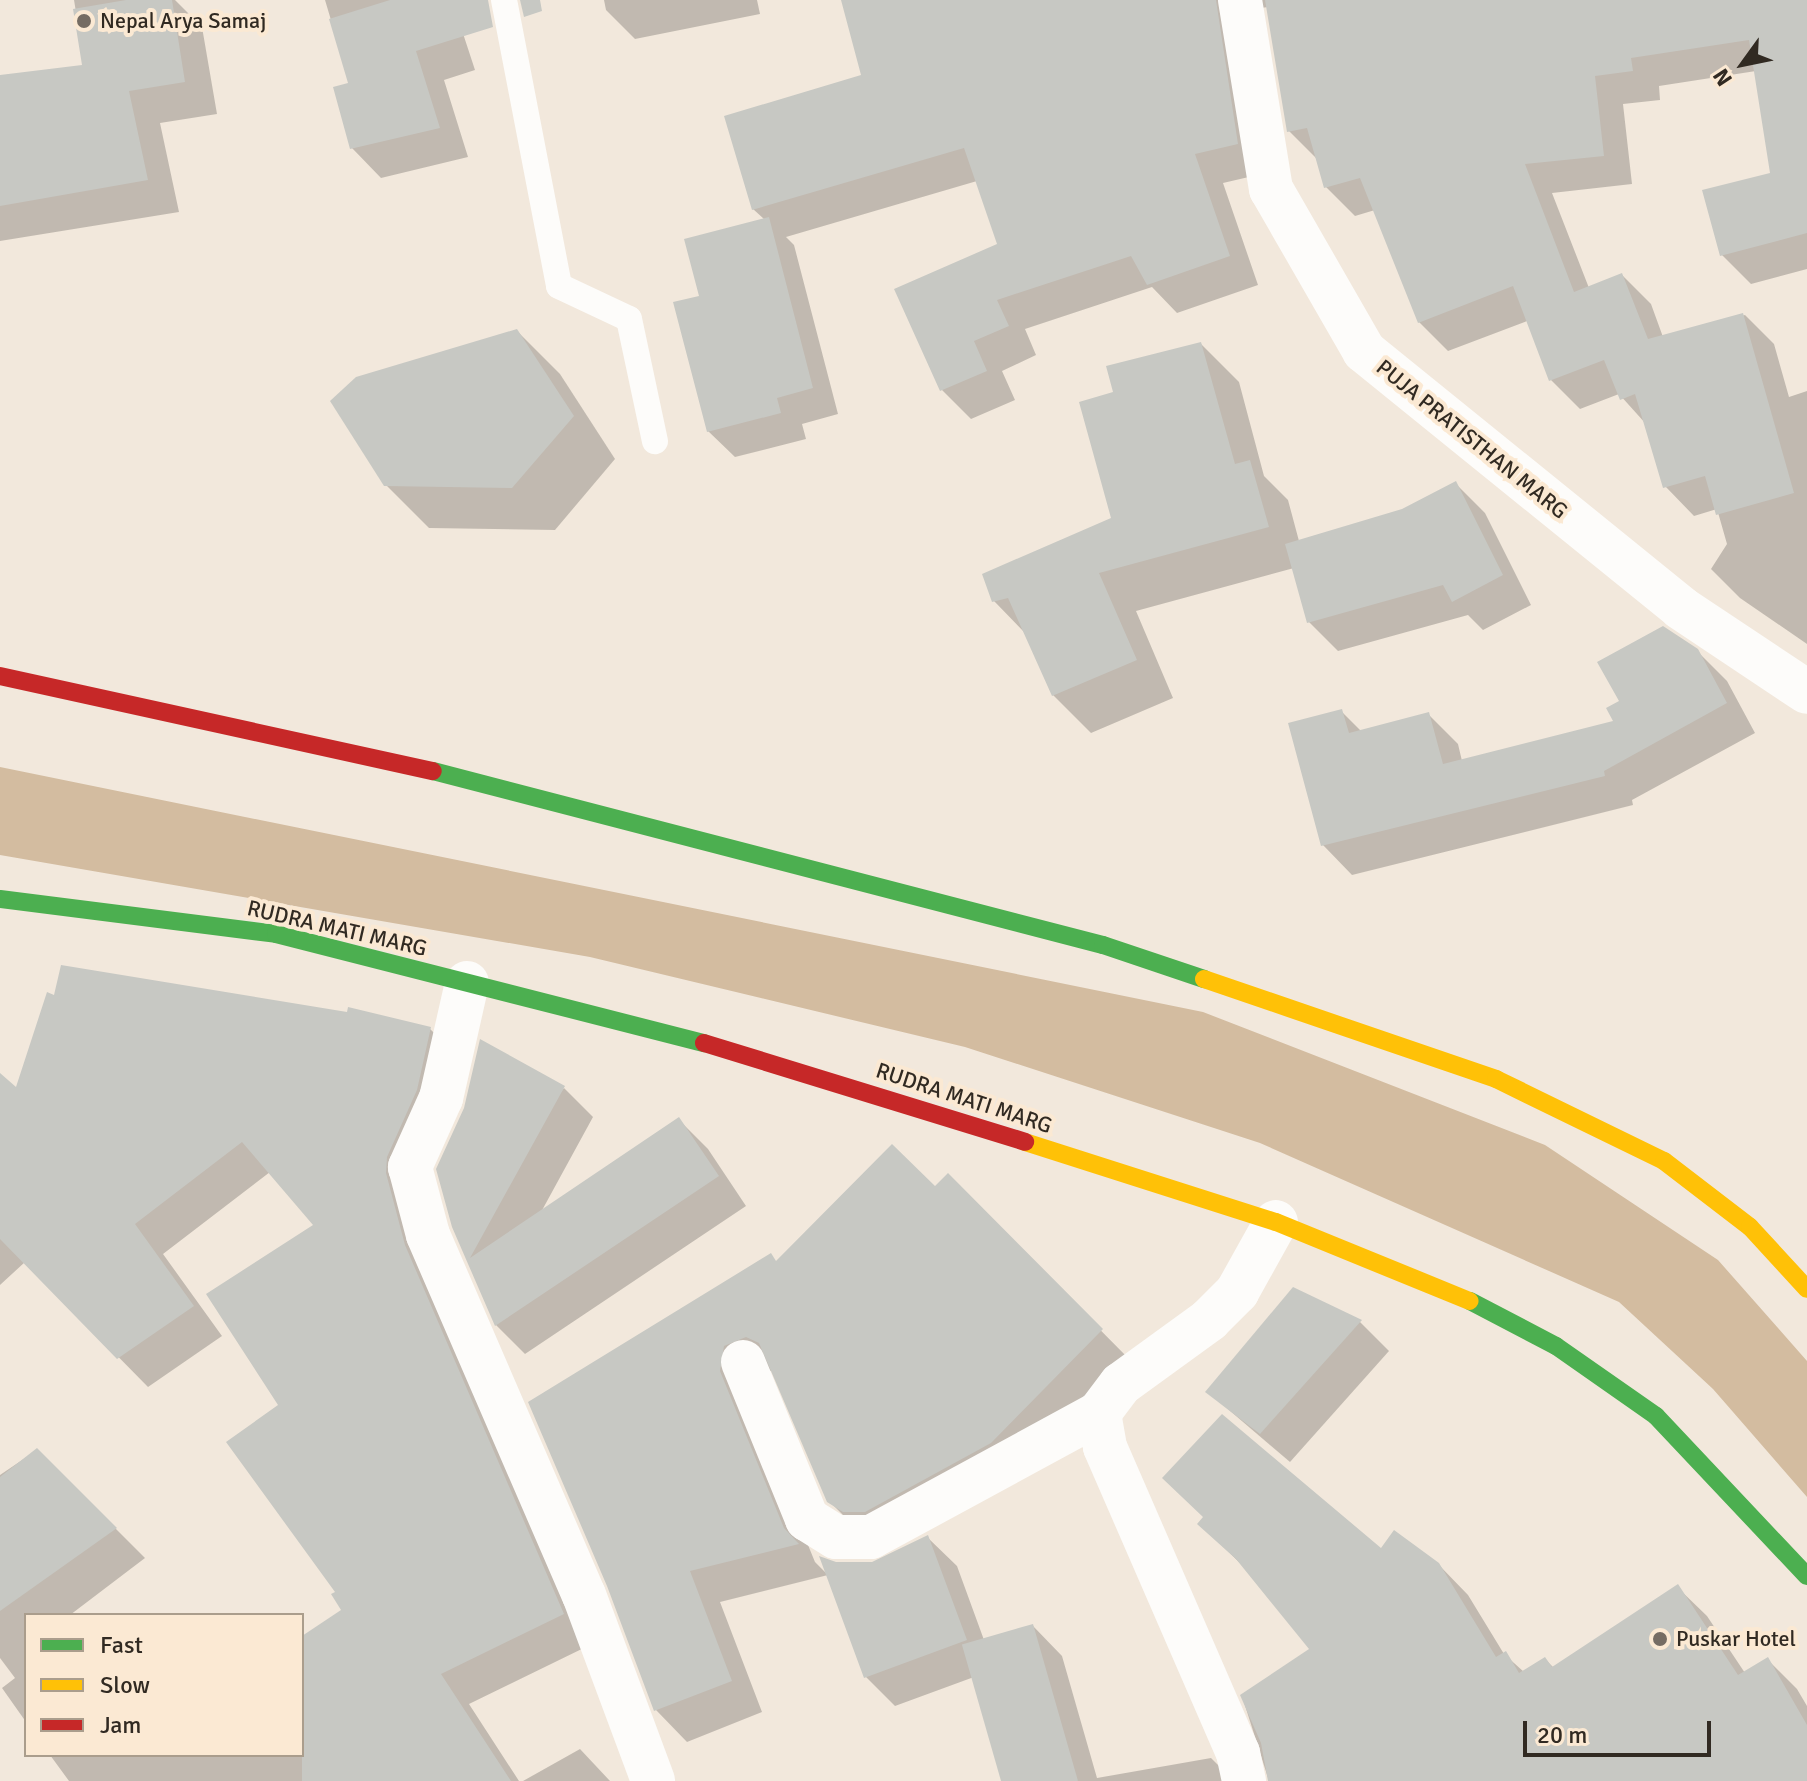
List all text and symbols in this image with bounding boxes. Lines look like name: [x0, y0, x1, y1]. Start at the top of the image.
place label: Nepal Arya Samaj: [100, 8, 266, 34]
marker: Nepal Arya Samaj: [75, 12, 93, 30]
north arrow: [1703, 24, 1783, 104]
text: N: [1707, 64, 1738, 91]
street label: PUJA PRATISTHAN MARG: [1371, 354, 1573, 524]
street label: RUDRA MATI MARG: [245, 894, 429, 962]
street label: RUDRA MATI MARG: [873, 1057, 1055, 1139]
legend: [24, 1613, 304, 1757]
place label: Puskar Hotel: [1676, 1626, 1796, 1652]
text: Fast: [100, 1630, 143, 1660]
marker: Puskar Hotel: [1651, 1630, 1669, 1648]
text: Slow: [100, 1670, 150, 1700]
scale bar: [1527, 1705, 1715, 1755]
text: Jam: [100, 1710, 141, 1740]
text: 20 m: [1537, 1720, 1587, 1750]

